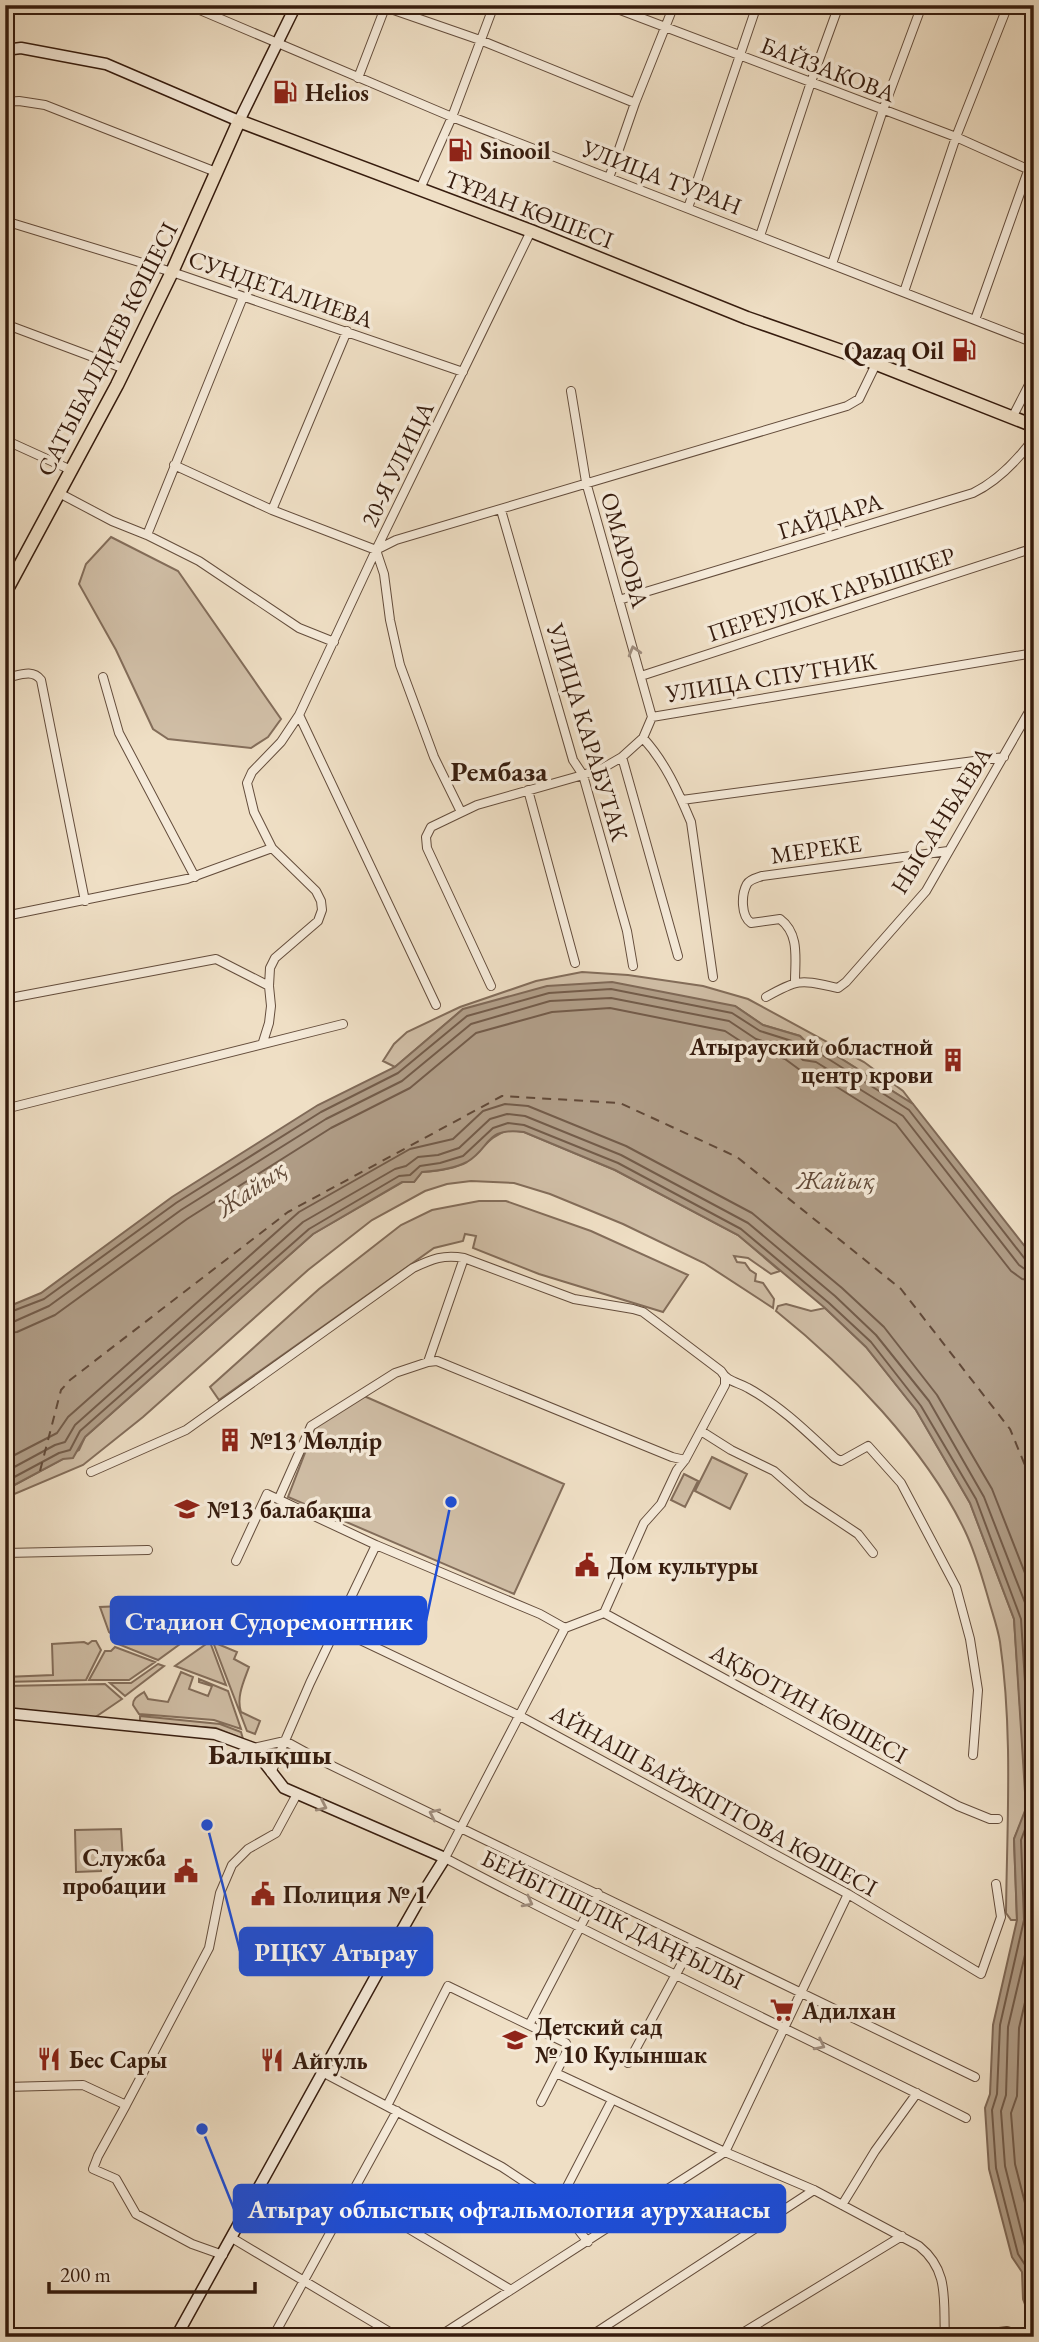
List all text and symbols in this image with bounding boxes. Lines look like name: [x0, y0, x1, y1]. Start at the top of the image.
street label: БАЙЗАКОВА: [756, 29, 900, 109]
place label: Helios: [305, 77, 369, 108]
fuel station icon: Helios: [271, 78, 299, 106]
street label: УЛИЦА ТУРАН: [577, 132, 746, 222]
place label: Sinooil: [480, 135, 551, 166]
fuel station icon: Sinooil: [446, 136, 474, 164]
street label: ТҰРАН КӨШЕСІ: [440, 163, 618, 255]
street label: САТЫБАЛДИЕВ КӨШЕСІ: [29, 217, 185, 481]
street label: СУНДЕТАЛИЕВА: [184, 243, 378, 335]
place label: Qazaq Oil: [844, 335, 944, 367]
fuel station icon: Qazaq Oil: [950, 336, 978, 364]
street label: 20-Я УЛИЦА: [353, 396, 441, 532]
street label: ГАЙДАРА: [774, 485, 886, 547]
street label: ОМАРОВА: [594, 489, 656, 612]
street label: ПЕРЕУЛОК ГАРЫШКЕР: [703, 539, 959, 649]
street label: УЛИЦА КАРАБУТАК: [540, 618, 636, 845]
one-way arrow: [627, 645, 642, 657]
street label: УЛИЦА СПУТНИК: [662, 645, 879, 709]
street label: НЫСАНБАЕВА: [883, 740, 999, 899]
district label: Рембаза: [451, 753, 548, 789]
street label: МЕРЕКЕ: [769, 827, 863, 871]
place label: Атырауский областной центр крови: [689, 1031, 933, 1090]
building icon: Атырауский областной центр крови: [939, 1046, 967, 1074]
water label: Жайық: [208, 1151, 293, 1225]
water label: Жайық: [795, 1163, 875, 1197]
place label: №13 Мөлдiр: [250, 1425, 382, 1456]
building icon: №13 Мөлдiр: [216, 1426, 244, 1454]
place label: №13 балабақша: [207, 1494, 372, 1525]
school or university icon: №13 балабақша: [173, 1495, 201, 1523]
place label: Дом культуры: [607, 1550, 758, 1582]
public building icon: Дом культуры: [573, 1551, 601, 1579]
callout: Стадион Судоремонтник: [111, 1597, 426, 1644]
text: Стадион Судоремонтник: [125, 1604, 414, 1638]
street label: АҚБОТИН КӨШЕСІ: [704, 1635, 913, 1770]
street label: АЙНАШ БАЙЖІГІТОВА КӨШЕСІ: [544, 1696, 883, 1903]
district label: Балықшы: [208, 1736, 332, 1772]
one-way arrow: [315, 1797, 327, 1811]
one-way arrow: [429, 1808, 441, 1822]
place label: Служба пробации: [62, 1842, 166, 1901]
street label: БЕЙБІТШІЛІК ДАҢҒЫЛЫ: [477, 1842, 749, 1996]
public building icon: Служба пробации: [172, 1857, 200, 1885]
place label: Полиция № 1: [283, 1879, 427, 1910]
public building icon: Полиция № 1: [249, 1880, 277, 1908]
one-way arrow: [520, 1893, 533, 1907]
callout: РЦКУ Атырау: [240, 1928, 432, 1975]
text: РЦКУ Атырау: [254, 1935, 418, 1969]
place label: Адилхан: [801, 1995, 896, 2026]
supermarket icon: Адилхан: [768, 1996, 796, 2024]
place label: Детский сад № 10 Кулыншак: [535, 2011, 708, 2071]
school or university icon: Детский сад № 10 Кулыншак: [501, 2026, 529, 2054]
one-way arrow: [813, 2036, 825, 2050]
place label: Бес Сары: [69, 2044, 167, 2075]
restaurant icon: Бес Сары: [35, 2045, 63, 2073]
place label: Айгуль: [291, 2045, 368, 2077]
restaurant icon: Айгуль: [258, 2046, 286, 2074]
callout: Атырау облыстық офтальмология ауруханасы: [234, 2185, 785, 2232]
text: Атырау облыстық офтальмология ауруханасы: [247, 2192, 771, 2226]
scale bar: [49, 2251, 256, 2295]
text: 200 m: [60, 2261, 111, 2288]

